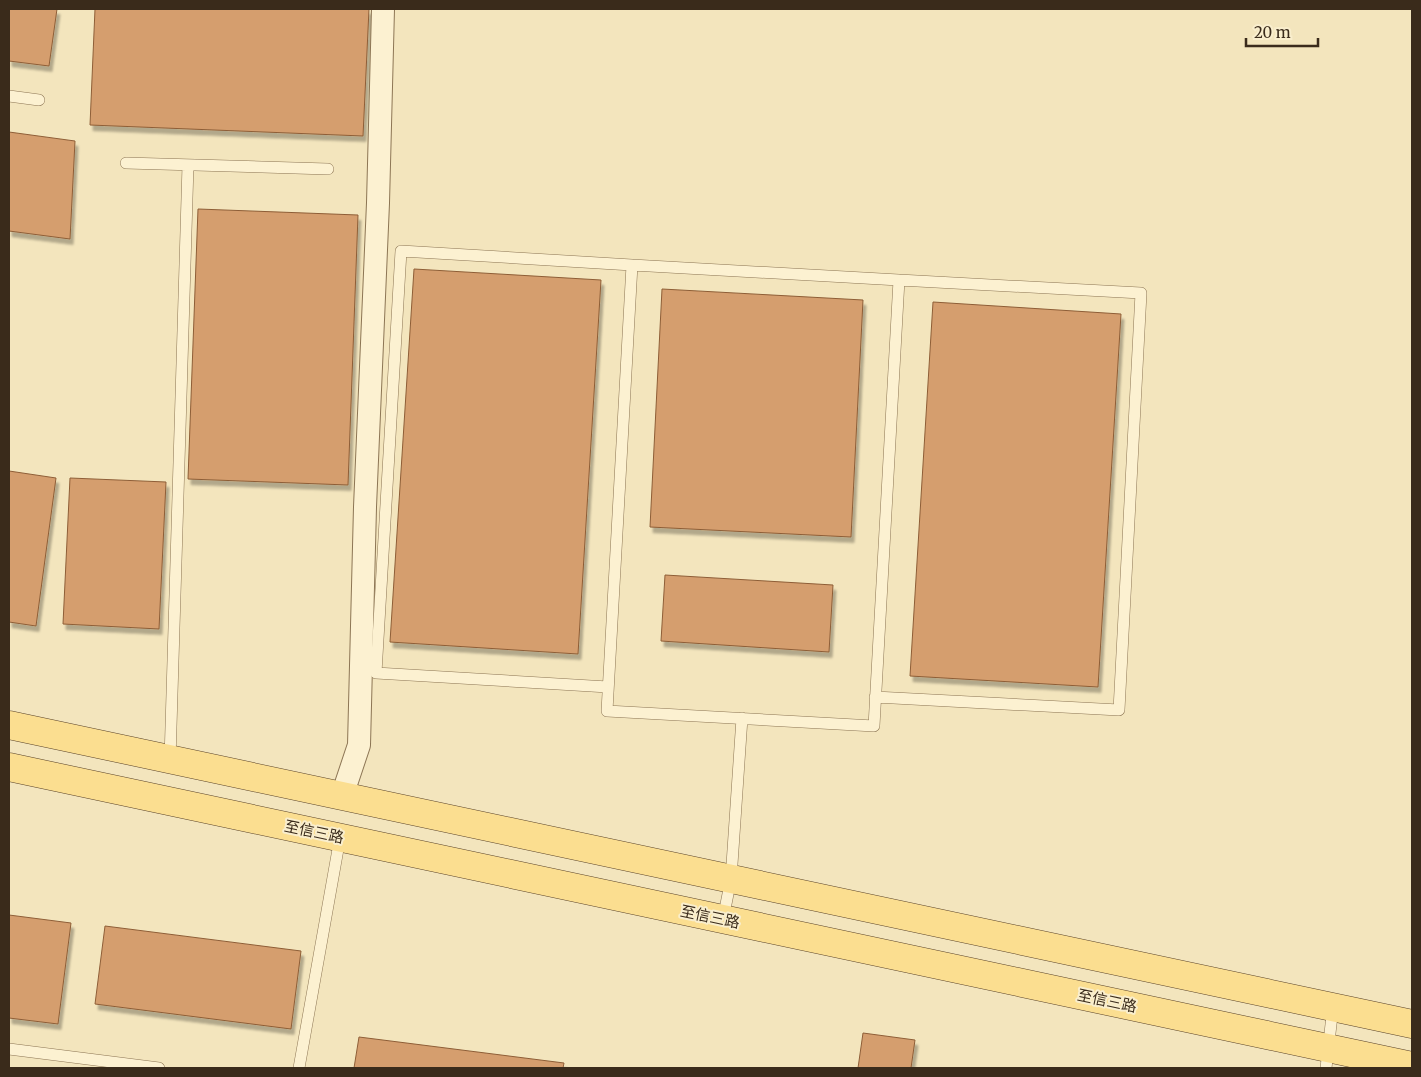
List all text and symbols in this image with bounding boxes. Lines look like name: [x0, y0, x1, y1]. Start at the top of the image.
scale bar: [1246, 15, 1318, 47]
text: 20 m: [1254, 23, 1291, 42]
street label: 至信三路: [283, 816, 345, 847]
street label: 至信三路: [679, 901, 741, 932]
street label: 至信三路: [1076, 985, 1138, 1016]

